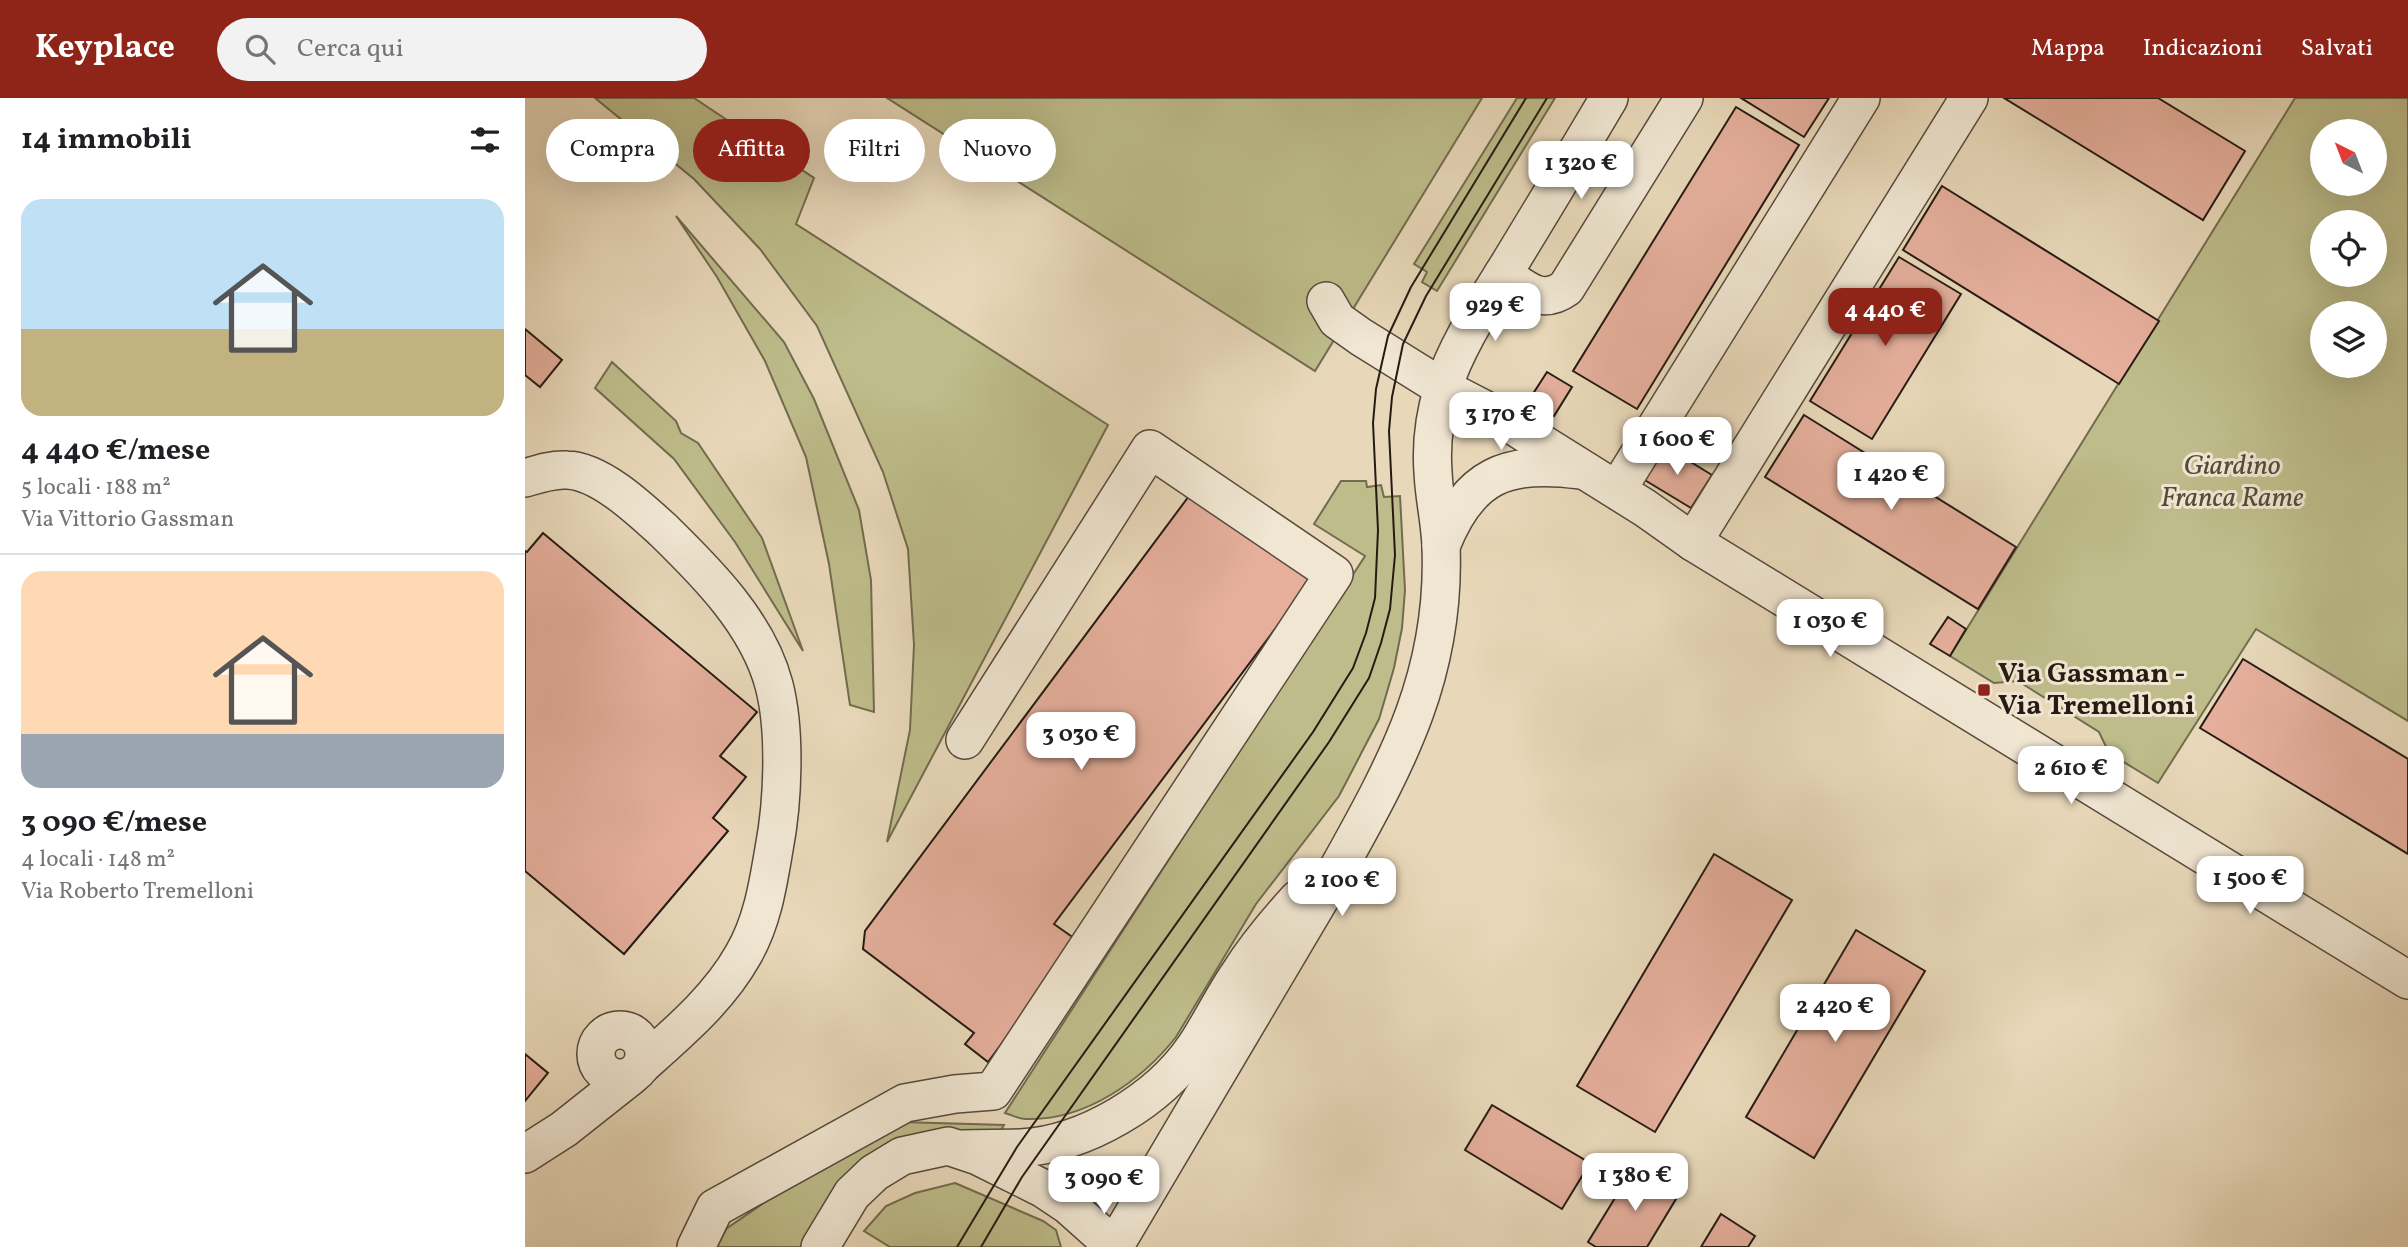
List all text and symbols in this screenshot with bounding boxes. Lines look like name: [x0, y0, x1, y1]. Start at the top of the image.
search box: [217, 18, 707, 81]
text: Keyplace: [35, 26, 175, 72]
icon: search: [241, 30, 279, 68]
text: Cerca qui: [297, 31, 404, 67]
text: Mappa: [2031, 32, 2105, 66]
text: Indicazioni: [2143, 32, 2263, 66]
text: Salvati: [2301, 32, 2373, 66]
text: 14 immobili: [21, 119, 192, 161]
chip: Compra: [546, 119, 679, 182]
chip: Affitta: [693, 119, 810, 182]
chip: Filtri: [824, 119, 925, 182]
chip: Nuovo: [939, 119, 1056, 182]
north arrow: [2310, 119, 2387, 196]
map controls: [2310, 119, 2387, 378]
icon: filters: [466, 121, 504, 159]
pin: 1 320 €: [1516, 141, 1646, 201]
text: 1 320 €: [1544, 148, 1618, 180]
button: locate: [2310, 210, 2387, 287]
icon: home: [200, 245, 326, 371]
pin: 929 €: [1446, 284, 1544, 343]
pin: 4 440 €: [1820, 288, 1950, 348]
text: 929 €: [1466, 290, 1524, 322]
text: 4 440 €: [1844, 295, 1926, 327]
button: layers: [2310, 301, 2387, 378]
pin: 3 170 €: [1436, 392, 1566, 452]
text: 3 170 €: [1465, 399, 1537, 431]
pin: 1 600 €: [1612, 418, 1742, 477]
text: 1 600 €: [1639, 424, 1715, 456]
text: 4 440 €/mese: [21, 430, 210, 472]
park label: Giardino Franca Rame: [2161, 447, 2303, 518]
pin: 1 420 €: [1826, 452, 1956, 512]
text: 1 420 €: [1853, 459, 1929, 491]
text: 5 locali · 188 m²: [21, 472, 171, 504]
text: Via Vittorio Gassman: [21, 504, 234, 536]
pin: 1 030 €: [1765, 600, 1895, 659]
text: 1 030 €: [1793, 606, 1867, 638]
icon: home: [200, 617, 326, 743]
place label: Via Gassman - Via Tremelloni: [1998, 655, 2195, 726]
marker: Via Gassman - Via Tremelloni: [1976, 682, 1992, 698]
pin: 3 030 €: [1016, 712, 1146, 772]
text: 3 030 €: [1042, 719, 1120, 751]
pin: 2 610 €: [2006, 746, 2136, 806]
text: 2 610 €: [2034, 753, 2108, 785]
text: 3 090 €/mese: [21, 802, 207, 844]
text: 4 locali · 148 m²: [21, 844, 175, 876]
pin: 1 500 €: [2185, 856, 2315, 916]
pin: 2 100 €: [1277, 858, 1407, 918]
text: 1 500 €: [2213, 863, 2287, 895]
text: 2 100 €: [1304, 865, 1380, 897]
text: Via Roberto Tremelloni: [21, 876, 254, 908]
pin: 2 420 €: [1770, 984, 1900, 1044]
text: 2 420 €: [1796, 991, 1874, 1023]
pin: 1 380 €: [1570, 1154, 1700, 1213]
pin: 3 090 €: [1039, 1156, 1169, 1216]
text: 1 380 €: [1598, 1160, 1672, 1192]
text: 3 090 €: [1064, 1163, 1144, 1195]

